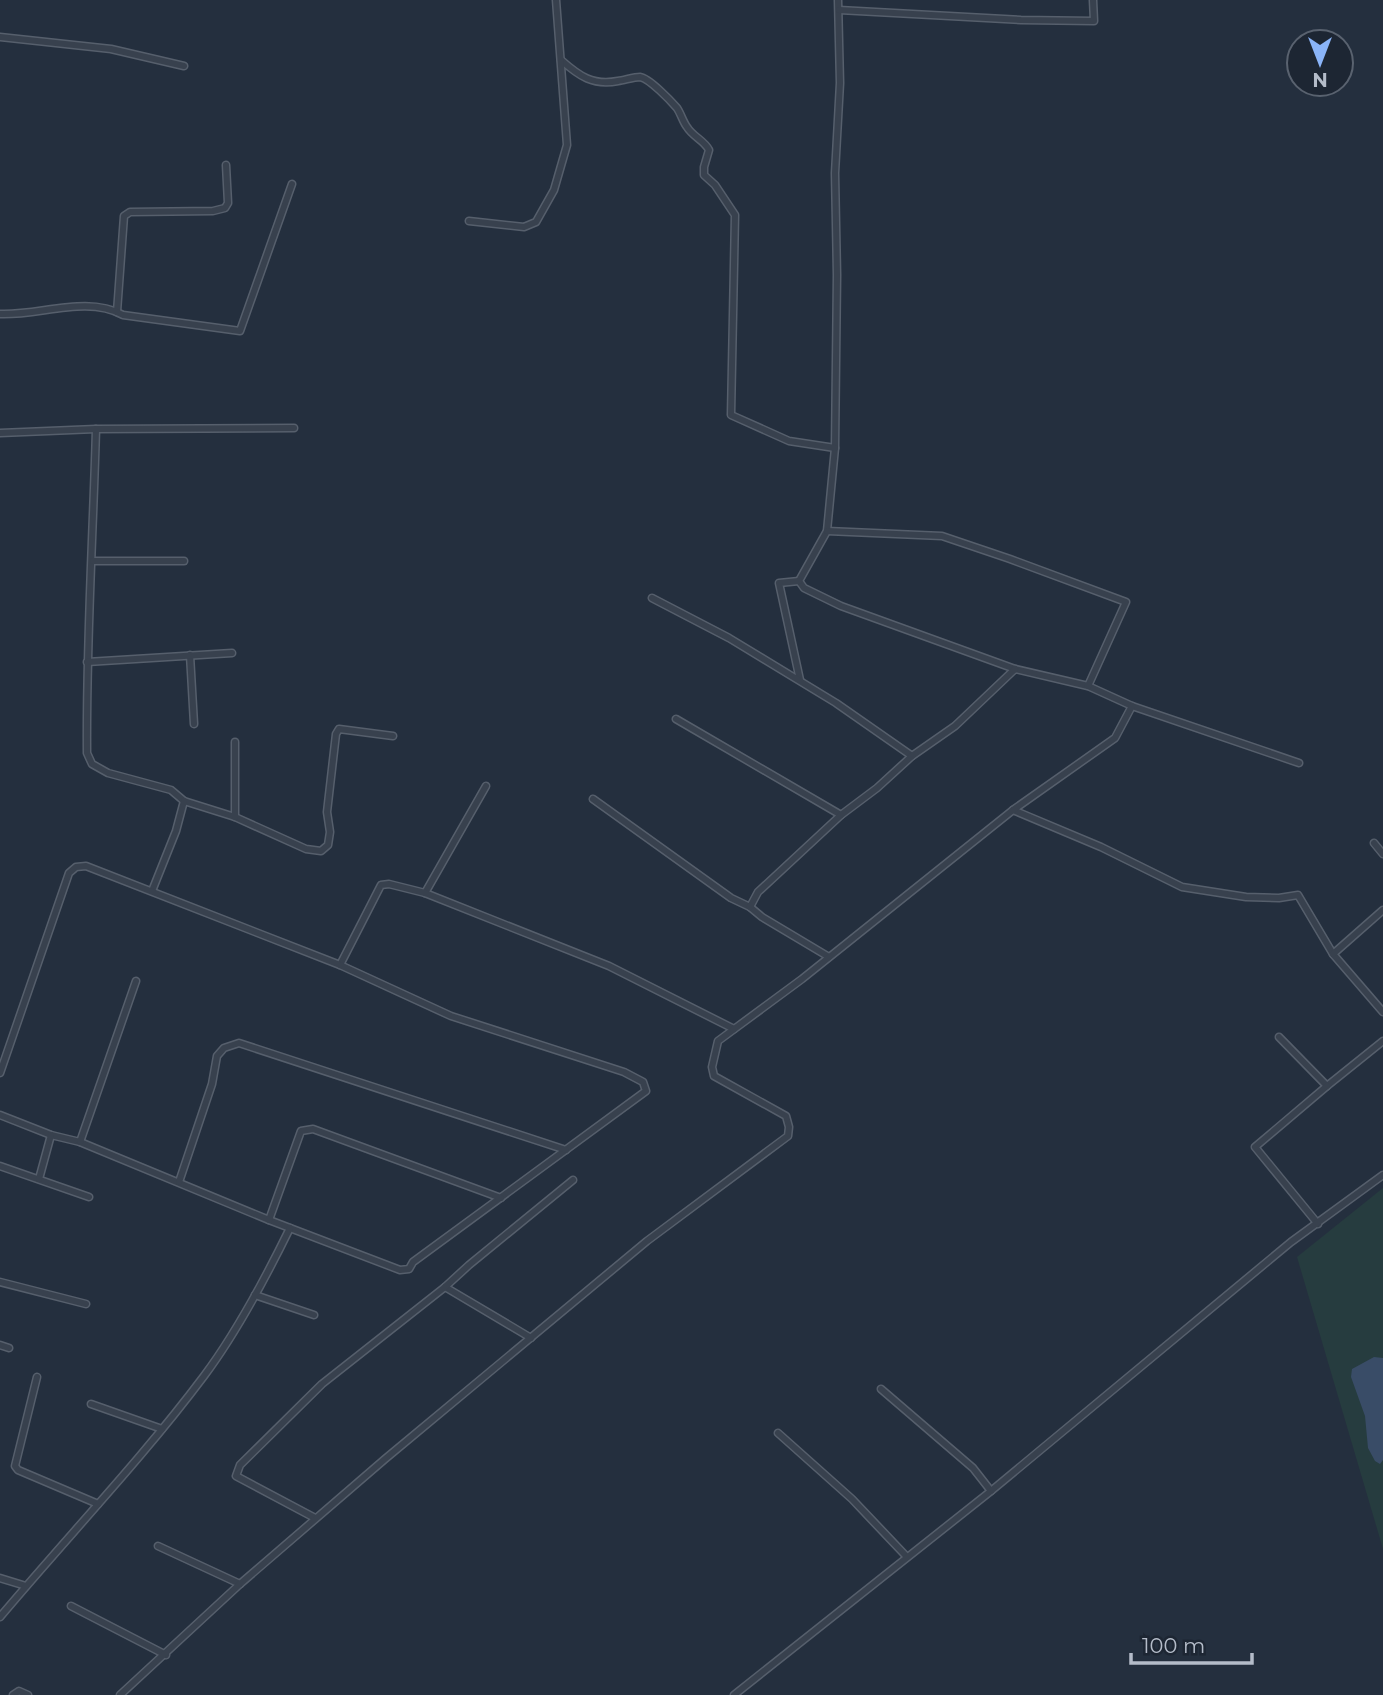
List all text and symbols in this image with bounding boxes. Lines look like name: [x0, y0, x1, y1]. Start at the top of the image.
north arrow: [1285, 28, 1355, 98]
text: N: [1312, 68, 1328, 91]
scale bar: [1131, 1622, 1252, 1666]
text: 100 m: [1142, 1633, 1205, 1658]

